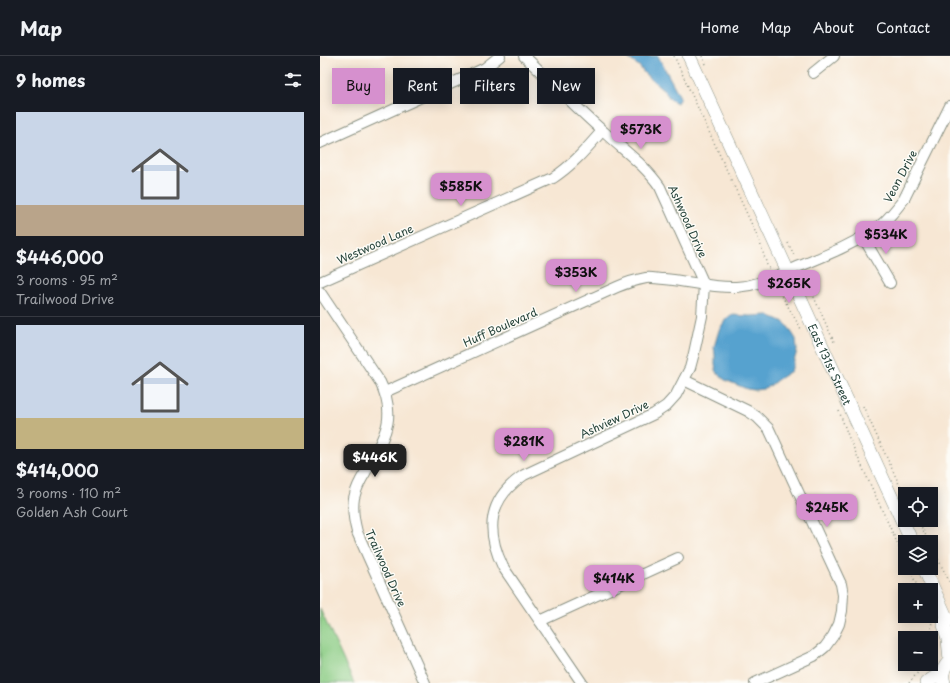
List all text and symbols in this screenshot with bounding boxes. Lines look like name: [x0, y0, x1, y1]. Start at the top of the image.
text: Map: [20, 14, 62, 42]
text: Home: [700, 17, 739, 38]
text: Map: [761, 17, 791, 38]
text: About: [813, 17, 854, 38]
text: Contact: [876, 17, 930, 38]
text: 9 homes: [16, 67, 85, 93]
chip: Buy: [332, 68, 385, 104]
chip: Rent: [393, 68, 452, 104]
chip: Filters: [460, 68, 529, 104]
chip: New: [537, 68, 595, 104]
icon: filters: [282, 69, 304, 91]
pin: $573K: [613, 116, 669, 150]
text: $573K: [620, 119, 662, 138]
icon: home: [124, 138, 196, 210]
street label: Veon Drive: [879, 147, 921, 205]
pin: $585K: [433, 173, 489, 207]
text: $585K: [440, 176, 482, 195]
street label: Ashwood Drive: [664, 182, 712, 260]
street label: Westwood Lane: [334, 220, 416, 268]
pin: $534K: [858, 221, 914, 255]
text: $534K: [864, 224, 908, 243]
text: $446,000: [16, 244, 104, 270]
pin: $353K: [548, 259, 604, 293]
text: $353K: [555, 262, 597, 281]
text: 3 rooms · 95 m²: [16, 270, 118, 289]
pin: $265K: [761, 270, 817, 304]
text: $265K: [767, 273, 811, 292]
text: Trailwood Drive: [16, 289, 114, 308]
street label: Huff Boulevard: [460, 303, 540, 351]
street label: East 131st Street: [804, 321, 857, 408]
icon: home: [124, 351, 196, 423]
street label: Ashview Drive: [577, 396, 651, 442]
pin: $281K: [496, 428, 552, 462]
text: $281K: [504, 431, 544, 450]
pin: $446K: [347, 444, 403, 478]
text: $446K: [352, 447, 398, 466]
text: $414,000: [16, 457, 99, 483]
text: 3 rooms · 110 m²: [16, 483, 121, 502]
map controls: [898, 487, 938, 671]
button: locate: [898, 487, 938, 527]
pin: $245K: [799, 494, 855, 528]
text: $245K: [805, 497, 849, 516]
text: Golden Ash Court: [16, 502, 128, 521]
street label: Trailwood Drive: [361, 527, 411, 610]
button: layers: [898, 535, 938, 575]
pin: $414K: [586, 565, 642, 599]
text: $414K: [593, 568, 635, 587]
button: +: [898, 583, 938, 623]
button: −: [898, 631, 938, 671]

